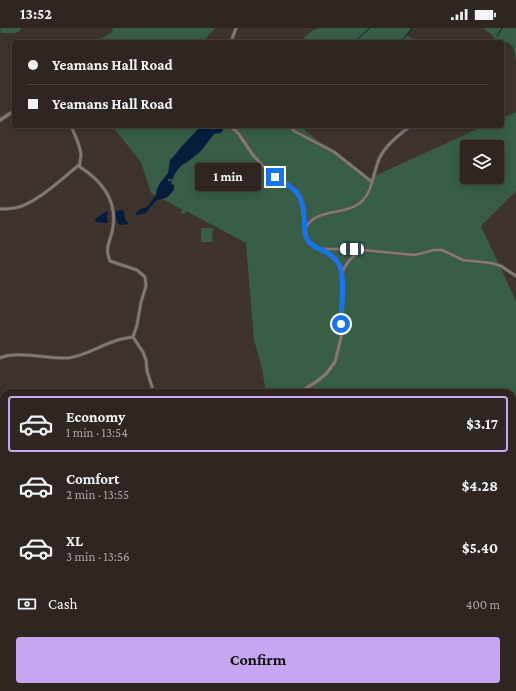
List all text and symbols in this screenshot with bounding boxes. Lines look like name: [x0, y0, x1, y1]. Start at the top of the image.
text: 13:52: [20, 6, 52, 22]
text: Yeamans Hall Road: [52, 57, 173, 73]
text: Yeamans Hall Road: [52, 96, 173, 112]
map controls: [460, 140, 504, 184]
button: layers: [460, 140, 504, 184]
callout: 1 min: [195, 163, 261, 191]
route end: [266, 168, 284, 186]
text: 1 min: [213, 169, 243, 184]
car: [340, 243, 364, 255]
route start: [332, 315, 350, 333]
icon: car: [18, 406, 54, 442]
text: Economy: [66, 409, 125, 425]
text: $3.17: [466, 416, 498, 432]
text: 1 min · 13:54: [66, 425, 128, 440]
icon: car: [18, 468, 54, 504]
text: Comfort: [66, 471, 120, 487]
text: $4.28: [462, 478, 498, 494]
text: 2 min · 13:55: [66, 487, 129, 502]
icon: car: [18, 530, 54, 566]
text: XL: [66, 533, 83, 549]
text: $5.40: [462, 540, 498, 556]
text: 3 min · 13:56: [66, 549, 130, 564]
icon: cash: [16, 593, 38, 615]
text: Cash: [48, 596, 78, 612]
text: 400 m: [466, 597, 500, 612]
button: Confirm: [16, 637, 500, 683]

